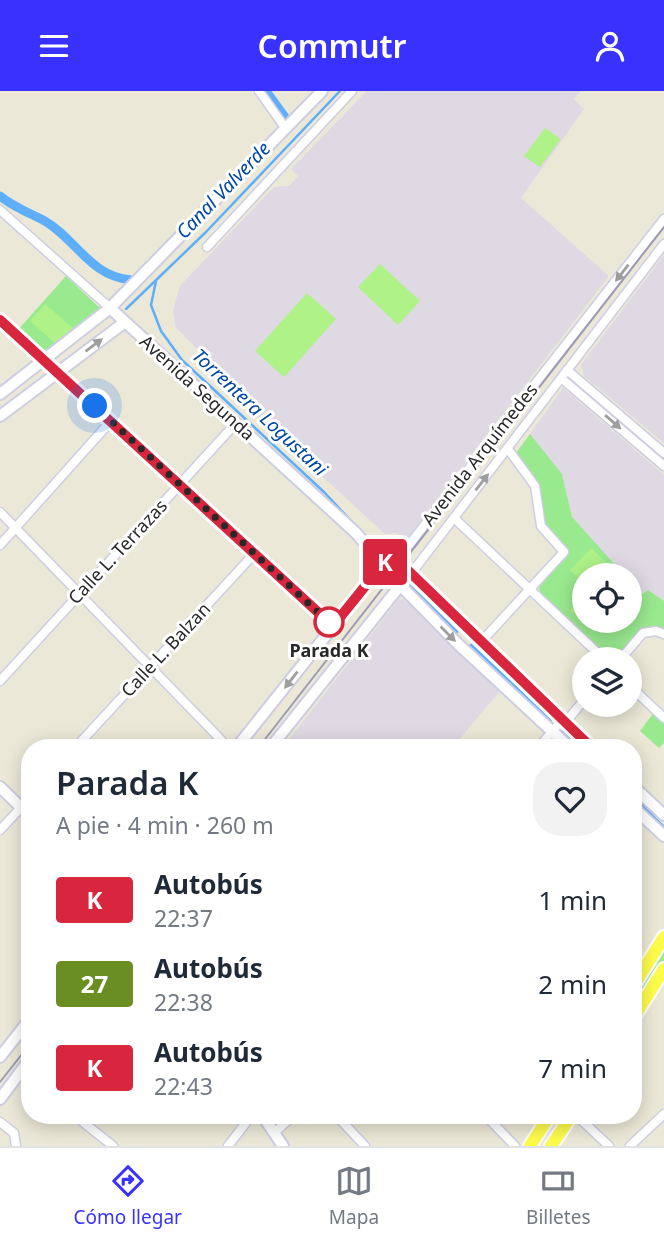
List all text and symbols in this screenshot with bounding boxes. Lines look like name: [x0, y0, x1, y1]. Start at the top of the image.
text: Commutr: [258, 24, 406, 67]
icon: menu: [35, 27, 73, 65]
icon: person: [591, 27, 629, 65]
water label: Canal Valverde: [170, 136, 276, 244]
one-way arrow: [616, 264, 630, 282]
street label: Avenida Segunda: [135, 329, 260, 445]
one-way arrow: [84, 338, 102, 353]
water label: Torrentera Logustani: [187, 343, 334, 482]
street label: Avenida Arquímedes: [416, 378, 542, 531]
your location: [77, 388, 112, 423]
one-way arrow: [604, 414, 621, 429]
one-way arrow: [475, 474, 490, 492]
street label: Calle L. Terrazas: [62, 494, 172, 609]
line badge: K: [362, 539, 408, 585]
text: K: [377, 545, 393, 578]
map controls: [572, 563, 642, 717]
button: locate: [572, 563, 642, 633]
street label: Calle L. Balzan: [115, 597, 215, 702]
marker: Parada K: [314, 607, 344, 637]
one-way arrow: [439, 625, 456, 642]
place label: Parada K: [289, 638, 369, 662]
button: layers: [572, 647, 642, 717]
one-way arrow: [283, 670, 298, 688]
text: Parada K: [56, 760, 198, 805]
button: heart: [533, 762, 607, 836]
text: A pie · 4 min · 260 m: [56, 809, 274, 841]
text: Autobús: [154, 866, 263, 902]
text: 1 min: [538, 882, 607, 918]
text: K: [87, 883, 102, 916]
text: 22:37: [154, 902, 213, 934]
text: Autobús: [154, 950, 263, 986]
text: 2 min: [538, 966, 607, 1002]
text: 27: [81, 967, 108, 1000]
text: 22:38: [154, 986, 213, 1018]
text: Autobús: [154, 1034, 263, 1070]
text: 7 min: [538, 1050, 607, 1086]
text: K: [87, 1051, 102, 1084]
text: 22:43: [154, 1070, 213, 1102]
tab: Cómo llegar: [73, 1162, 182, 1230]
tab: Mapa: [329, 1162, 379, 1230]
tab: Billetes: [526, 1162, 591, 1230]

